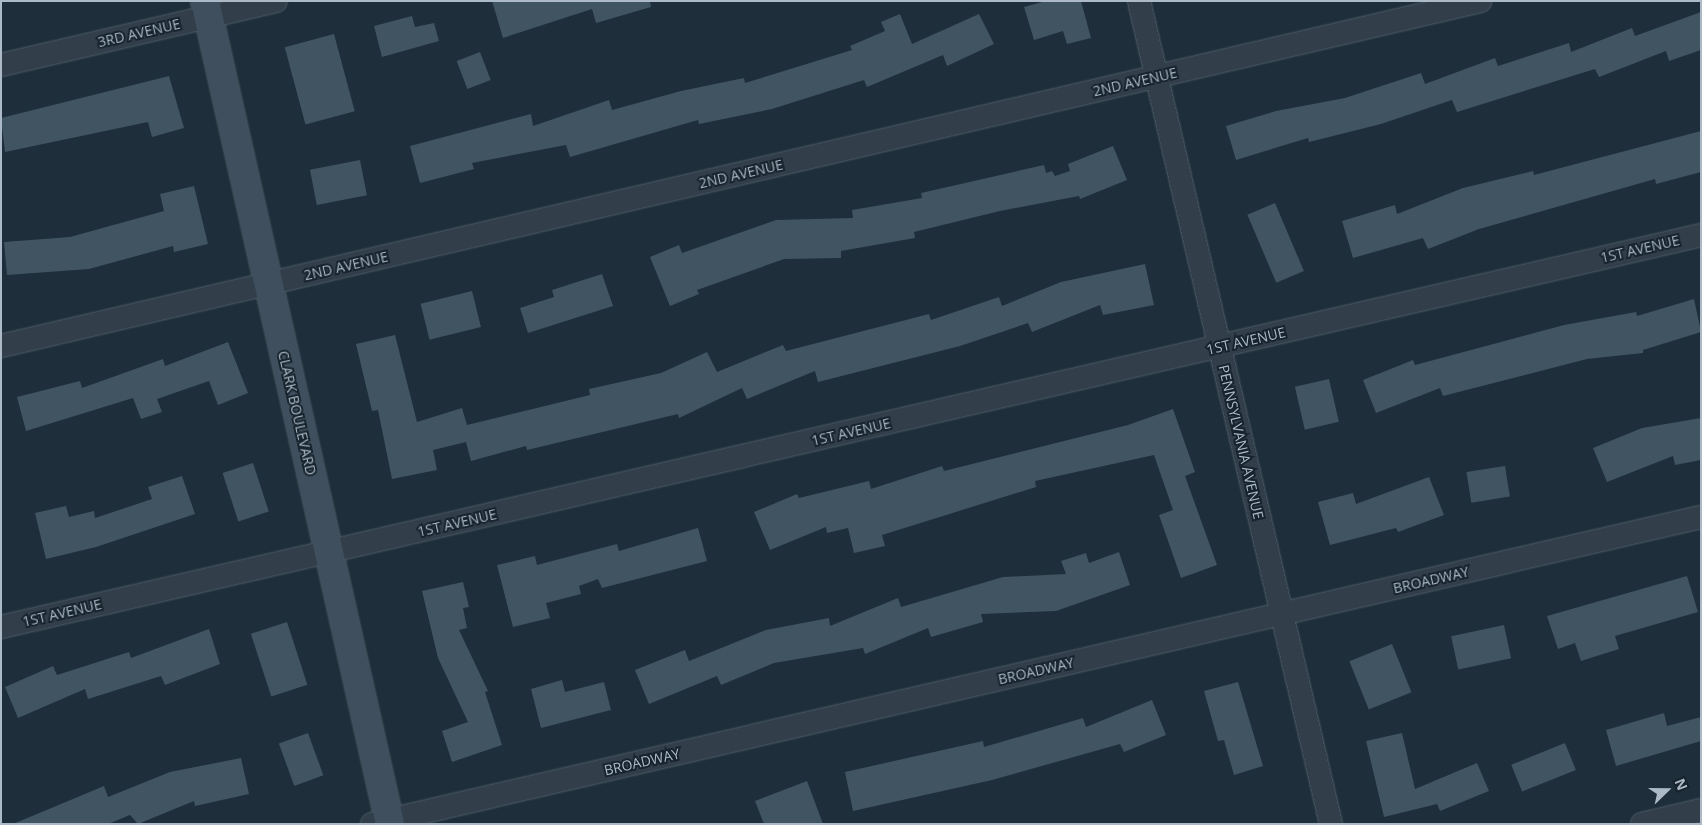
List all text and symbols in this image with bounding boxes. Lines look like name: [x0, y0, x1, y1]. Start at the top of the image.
street label: 3RD AVENUE: [96, 15, 182, 51]
street label: 2ND AVENUE: [1091, 64, 1179, 100]
street label: 2ND AVENUE: [697, 156, 785, 192]
street label: 1ST AVENUE: [1599, 232, 1681, 266]
street label: 2ND AVENUE: [302, 248, 390, 284]
street label: 1ST AVENUE: [1205, 324, 1287, 358]
street label: CLARK BOULEVARD: [275, 349, 319, 477]
street label: PENNSYLVANIA AVENUE: [1215, 363, 1267, 521]
street label: 1ST AVENUE: [810, 415, 892, 449]
street label: 1ST AVENUE: [416, 506, 498, 540]
street label: BROADWAY: [1392, 563, 1470, 597]
street label: 1ST AVENUE: [21, 596, 103, 630]
street label: BROADWAY: [997, 654, 1075, 688]
street label: BROADWAY: [603, 745, 681, 779]
north arrow: [1642, 765, 1692, 815]
text: N: [1670, 775, 1692, 793]

